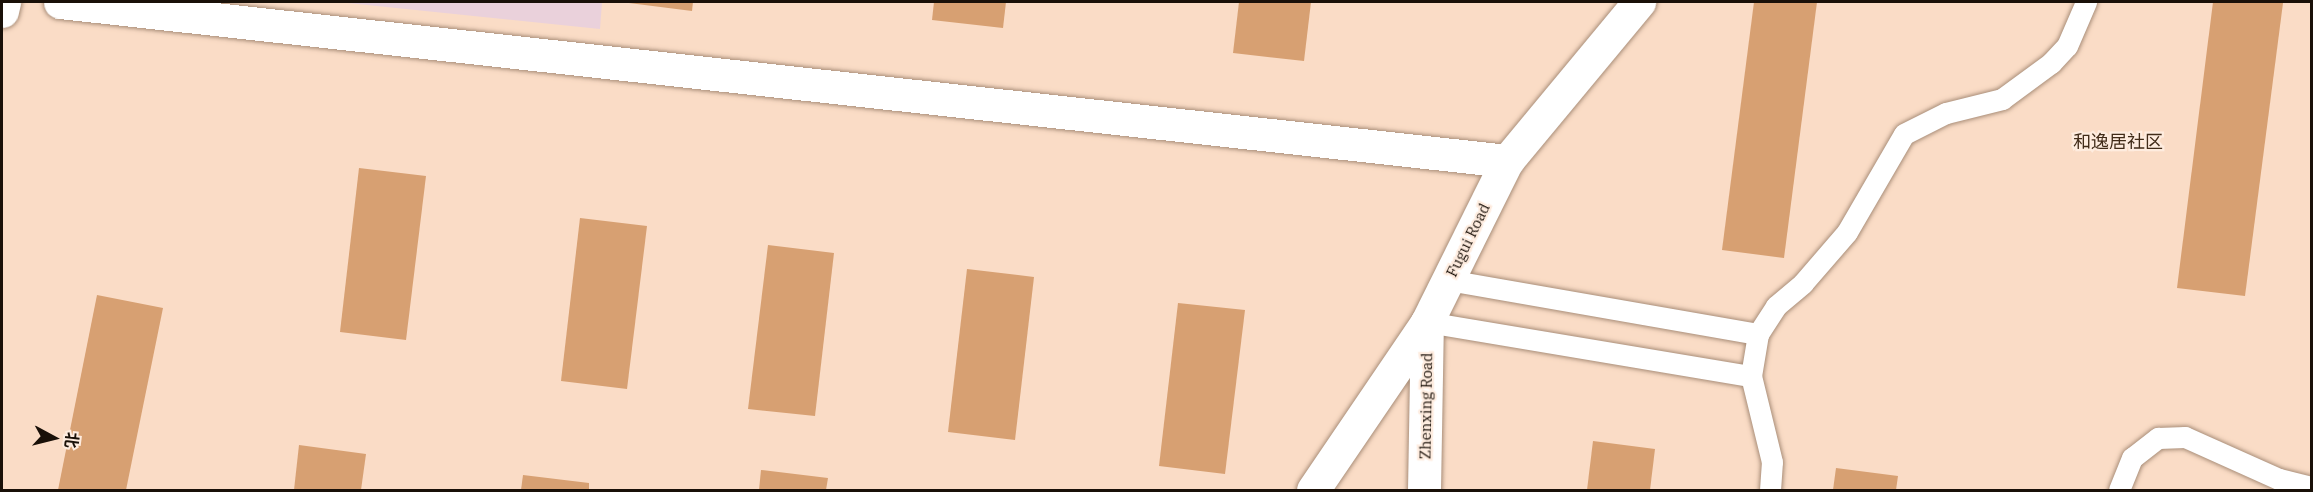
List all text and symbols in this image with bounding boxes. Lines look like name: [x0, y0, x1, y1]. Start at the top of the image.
district label: 和逸居社区: [2073, 131, 2163, 153]
street label: Fugui Road: [1442, 200, 1494, 280]
street label: Zhenxing Road: [1416, 353, 1436, 459]
north arrow: [24, 408, 84, 468]
text: 北: [61, 431, 83, 449]

